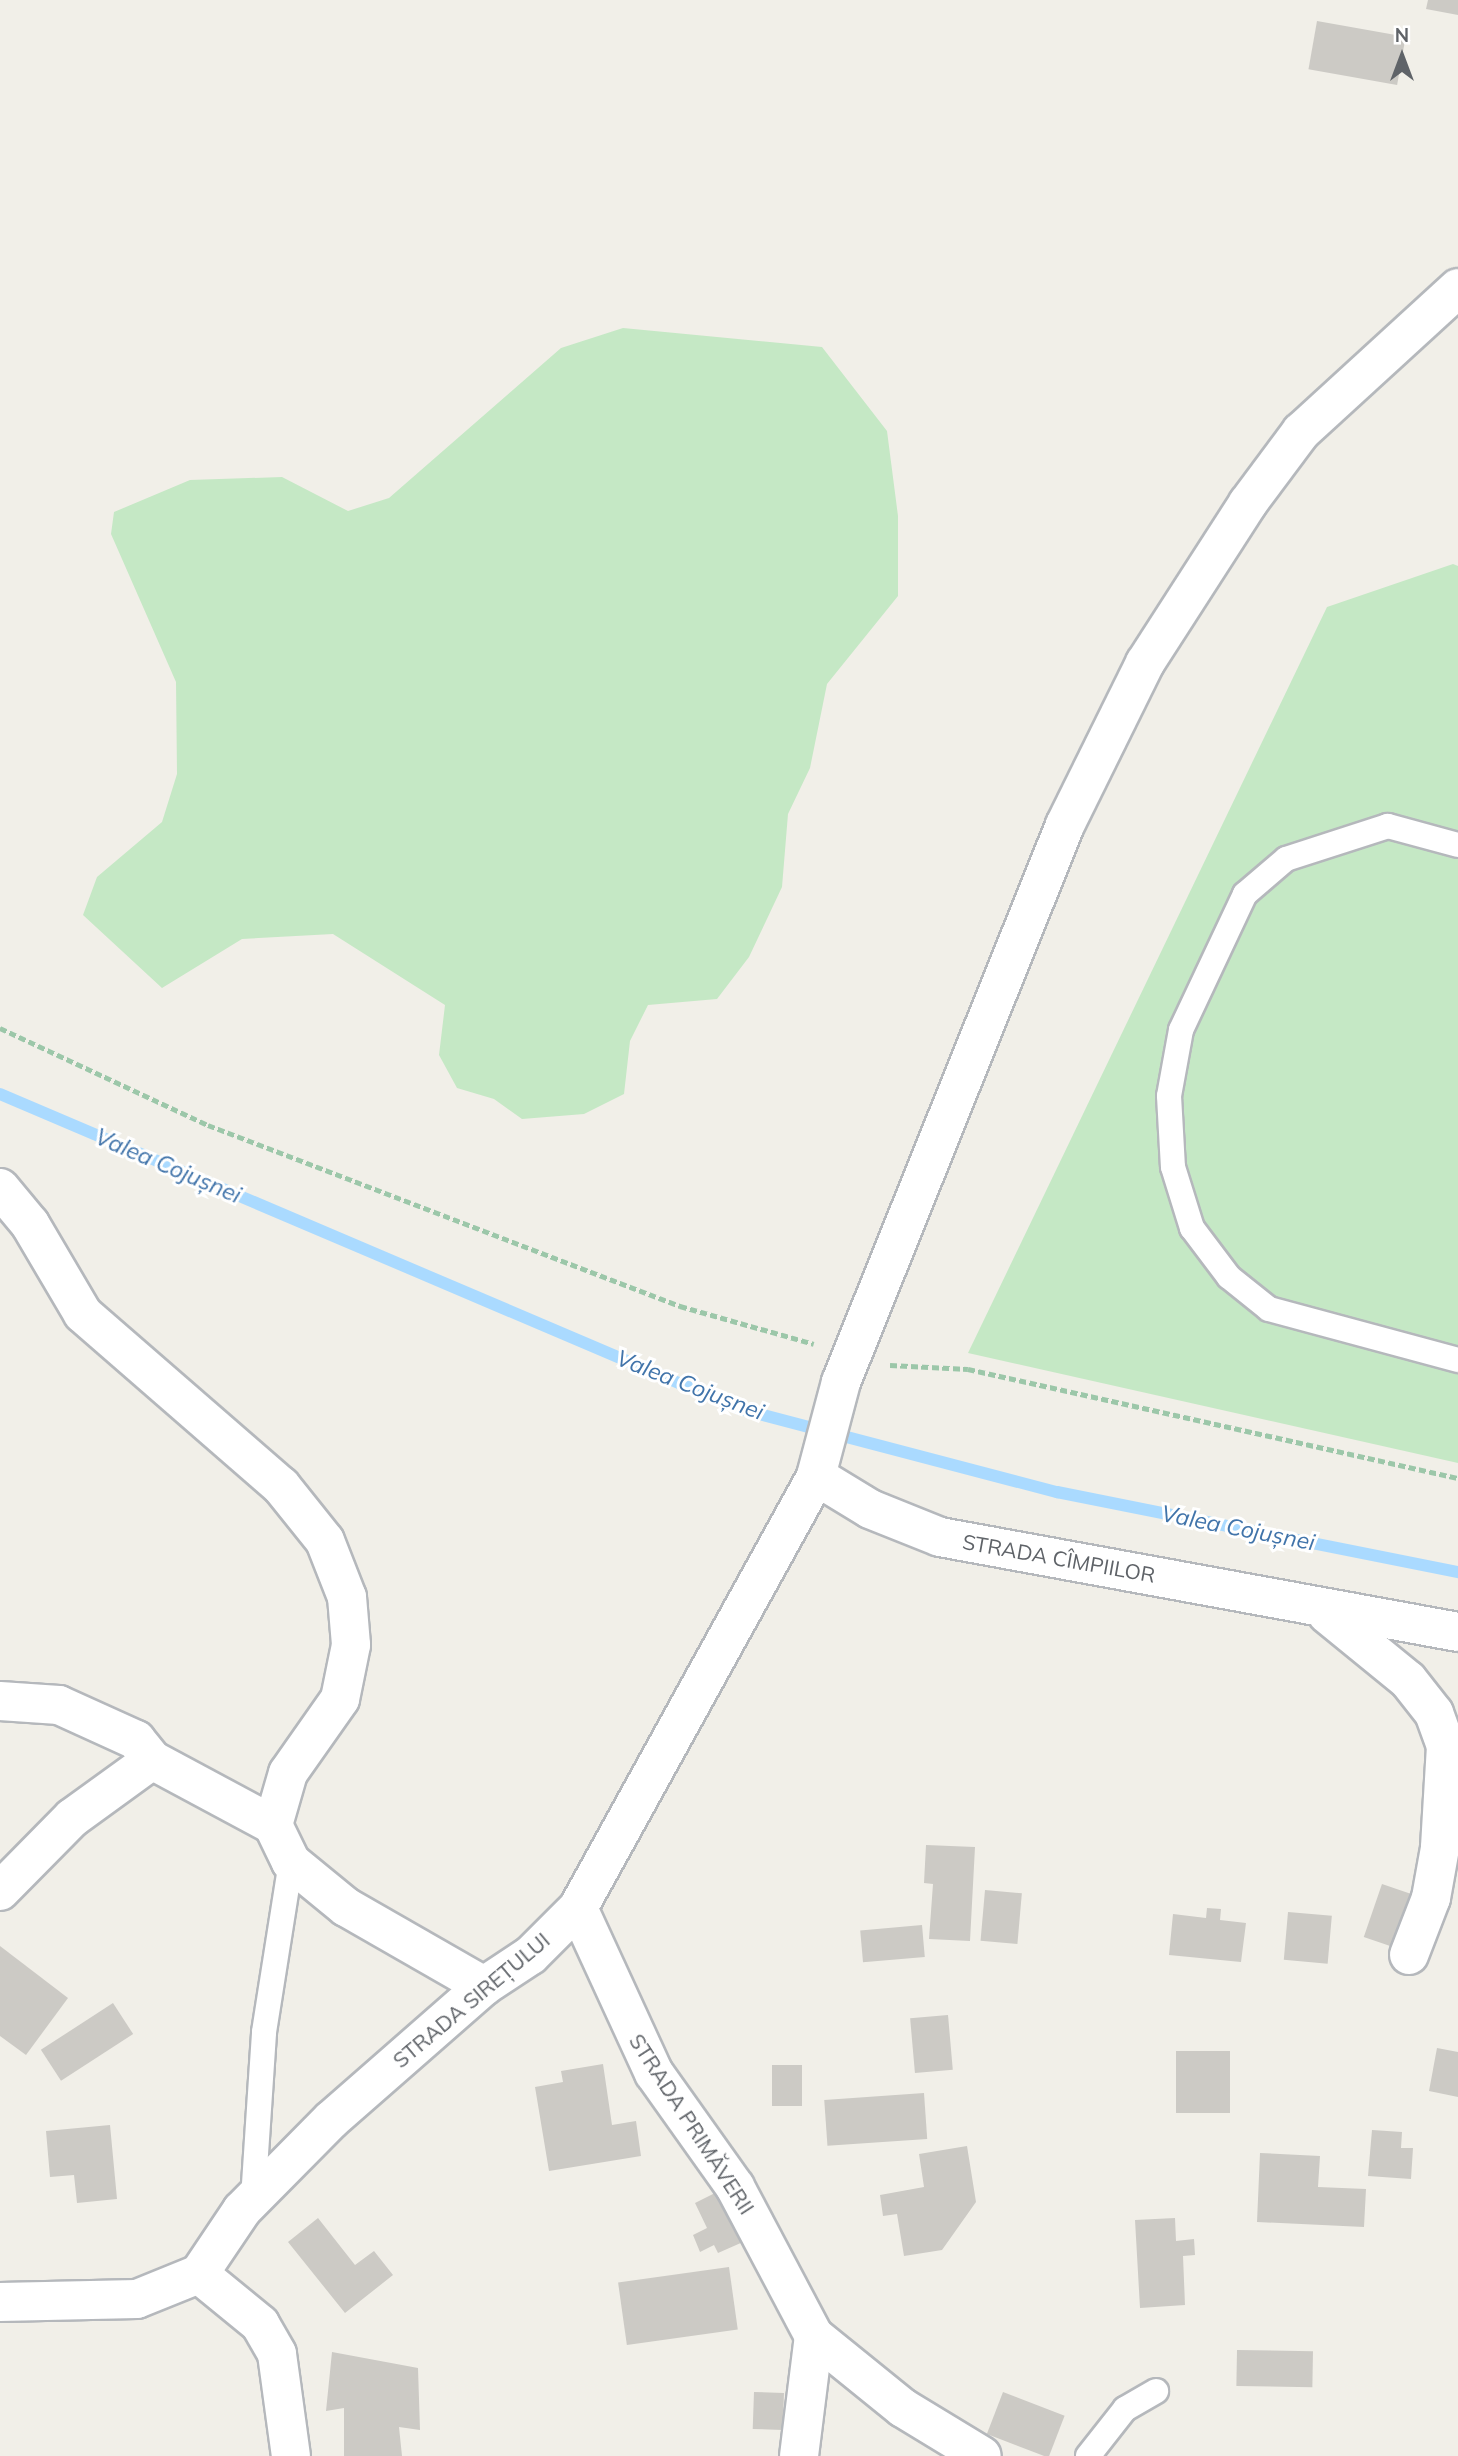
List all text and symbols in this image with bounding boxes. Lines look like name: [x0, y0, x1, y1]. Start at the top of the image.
north arrow: [1367, 21, 1437, 91]
text: N: [1395, 23, 1409, 47]
water label: Valea Cojușnei: [91, 1123, 245, 1209]
water label: Valea Cojușnei: [612, 1344, 768, 1426]
water label: Valea Cojușnei: [1159, 1500, 1317, 1556]
street label: STRADA CÎMPIILOR: [961, 1529, 1157, 1587]
street label: STRADA SIREȚULUI: [388, 1927, 554, 2073]
street label: STRADA PRIMĂVERII: [624, 2029, 760, 2219]

